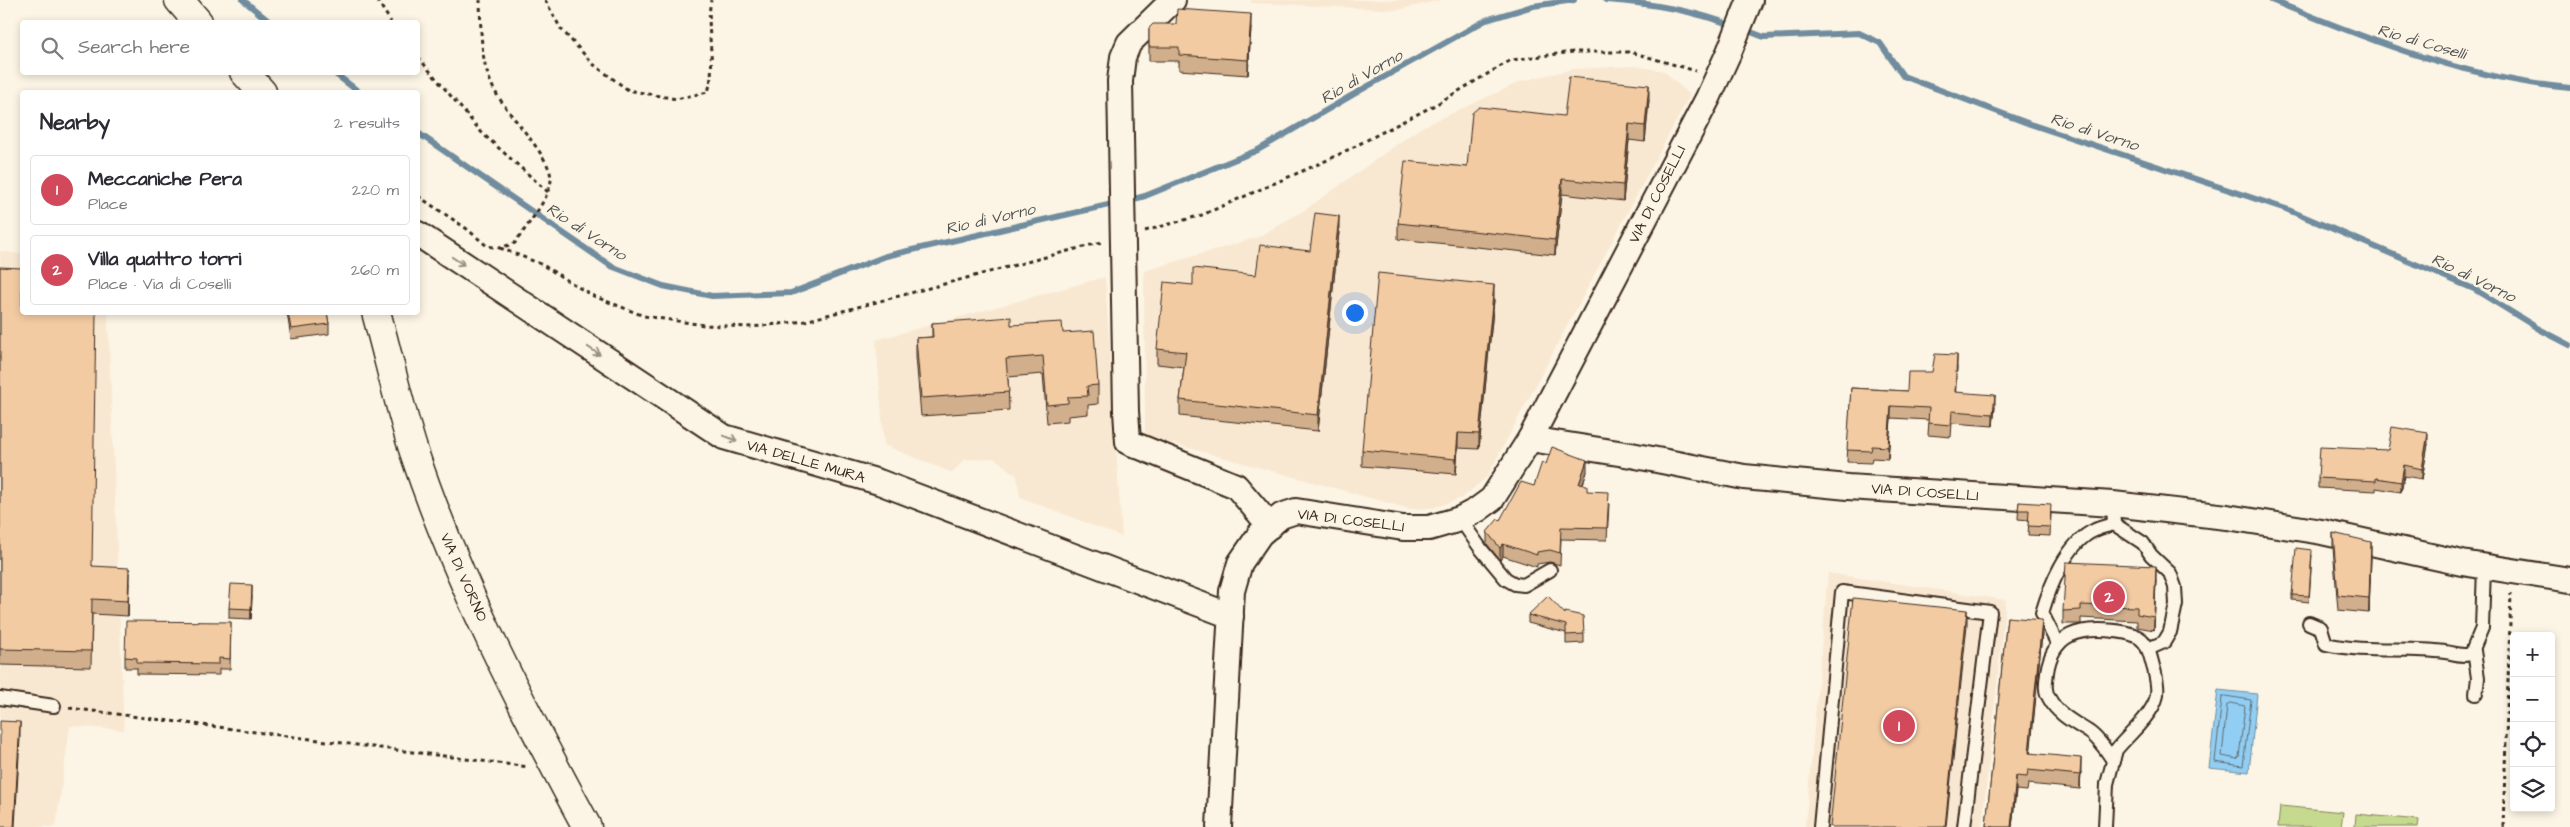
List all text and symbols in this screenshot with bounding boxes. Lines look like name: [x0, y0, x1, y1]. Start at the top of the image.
water label: Rio di Coselli: [2375, 19, 2471, 66]
search box: [20, 20, 420, 75]
icon: search: [38, 34, 66, 62]
text: Search here: [78, 34, 190, 61]
water label: Rio di Vorno: [1317, 44, 1407, 109]
water label: Rio di Vorno: [2048, 107, 2142, 157]
text: Nearby: [40, 108, 110, 137]
text: 2 results: [334, 112, 400, 134]
street label: VIA DI COSELLI: [1624, 142, 1691, 247]
text: Meccaniche Pera: [88, 166, 242, 193]
text: 1: [56, 179, 58, 201]
text: 220 m: [352, 179, 399, 201]
text: Place: [88, 193, 128, 215]
water label: Rio di Vorno: [542, 198, 631, 266]
water label: Rio di Vorno: [943, 198, 1038, 240]
text: Villa quattro torri: [88, 246, 241, 273]
water label: Rio di Vorno: [2428, 248, 2520, 308]
one-way arrow: [451, 256, 465, 266]
text: 2: [52, 259, 62, 281]
text: 260 m: [351, 259, 399, 281]
text: Place · Via di Coselli: [88, 273, 231, 295]
your location: [1342, 300, 1368, 326]
one-way arrow: [586, 346, 600, 356]
one-way arrow: [722, 434, 737, 443]
street label: VIA DELLE MURA: [744, 434, 868, 489]
street label: VIA DI COSELLI: [1871, 478, 1979, 507]
street label: VIA DI COSELLI: [1296, 504, 1406, 537]
street label: VIA DI VORNO: [435, 530, 492, 625]
pin: 2: [2093, 578, 2125, 616]
map controls: [2510, 632, 2555, 812]
button: +: [2510, 632, 2555, 677]
button: −: [2510, 677, 2555, 722]
pin: 1: [1883, 707, 1915, 745]
button: locate: [2510, 722, 2555, 767]
button: layers: [2510, 767, 2555, 812]

